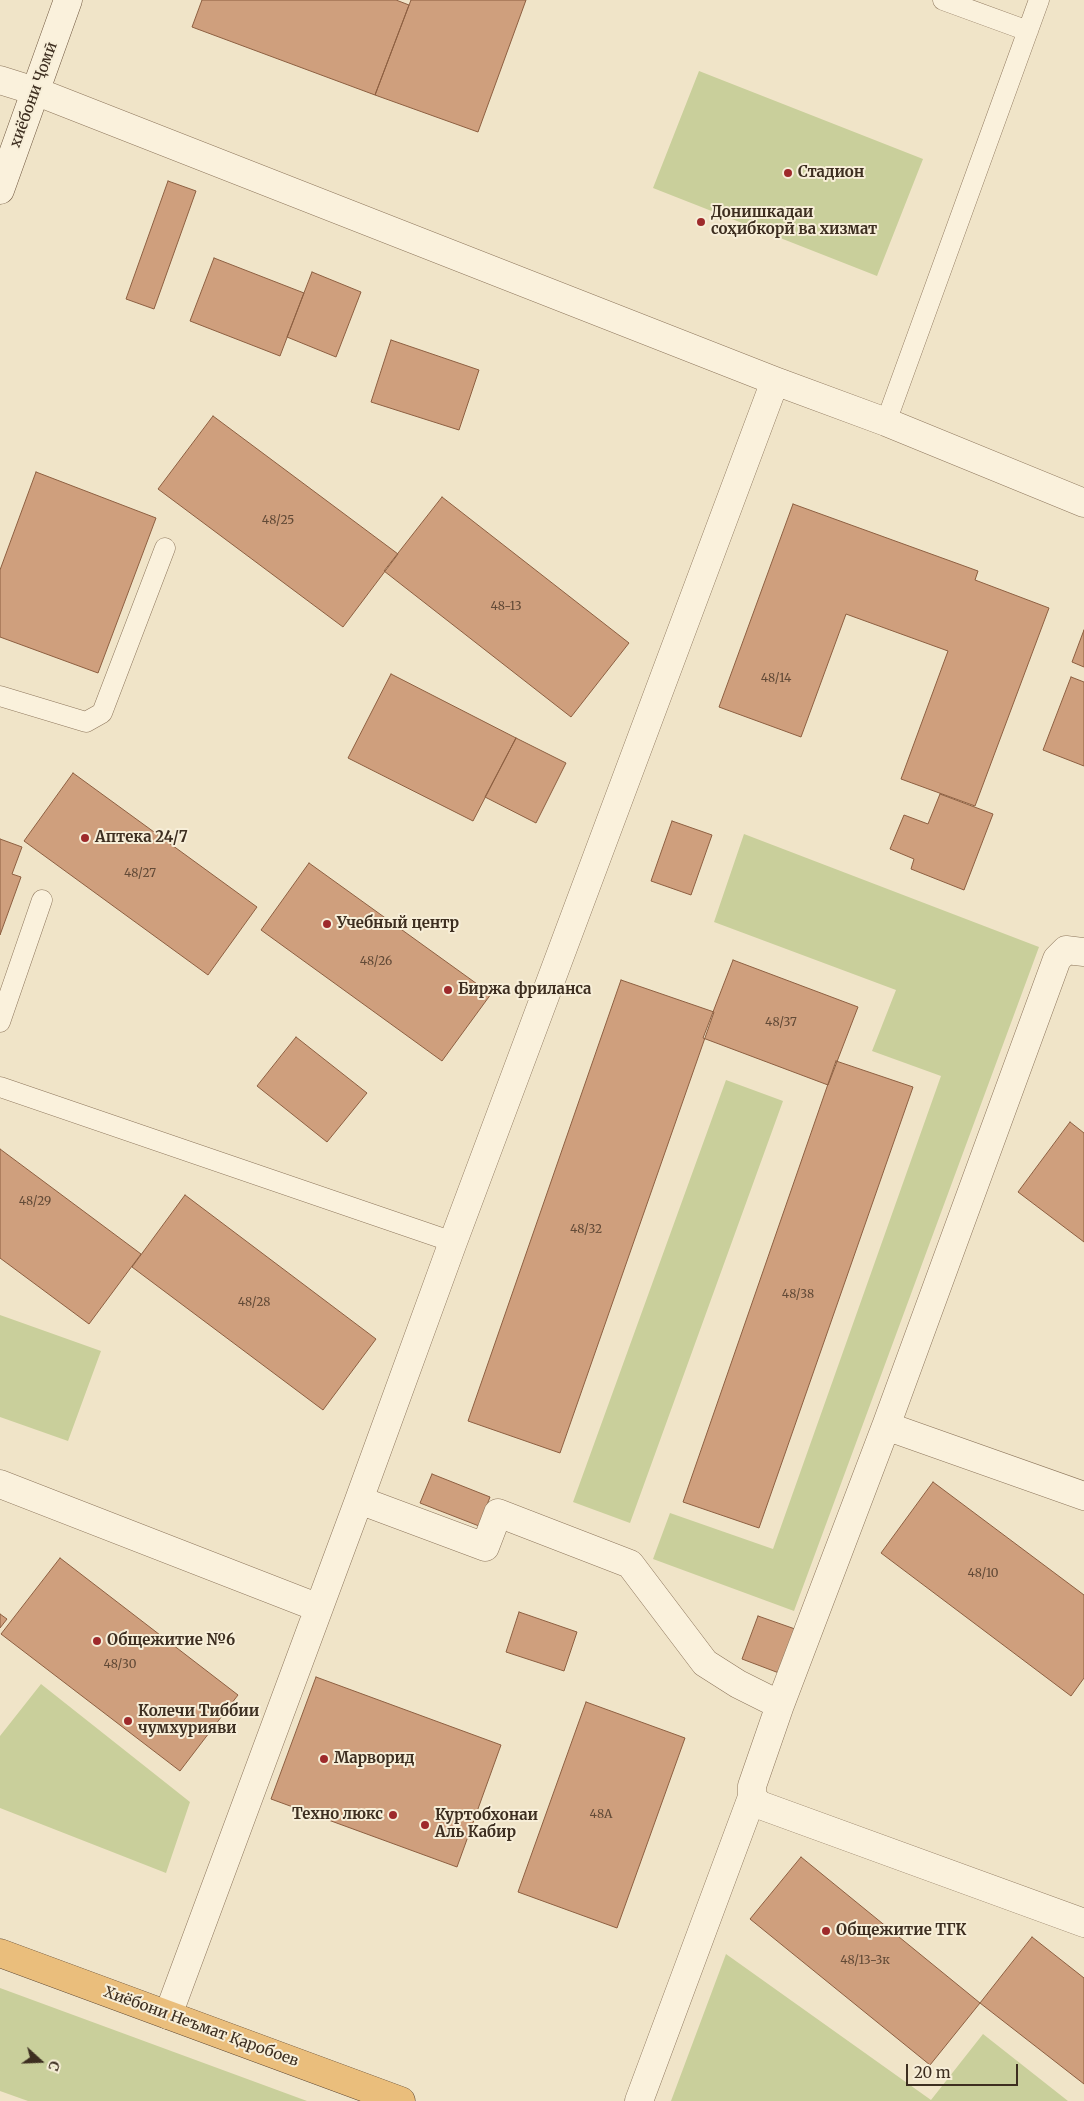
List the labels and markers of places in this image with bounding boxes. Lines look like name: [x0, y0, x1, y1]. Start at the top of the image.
place label: Стадион: [798, 164, 864, 182]
marker: Стадион: [782, 167, 794, 179]
place label: Донишкадаи соҳибкорӣ ва хизмат: [711, 204, 877, 239]
marker: Донишкадаи соҳибкорӣ ва хизмат: [695, 216, 707, 228]
place label: Аптека 24/7: [95, 829, 188, 847]
marker: Аптека 24/7: [79, 832, 91, 844]
place label: Учебный центр: [337, 915, 459, 933]
marker: Учебный центр: [321, 918, 333, 930]
place label: Биржа фриланса: [458, 981, 591, 999]
marker: Биржа фриланса: [442, 984, 454, 996]
place label: Общежитие №6: [107, 1632, 235, 1650]
marker: Общежитие №6: [91, 1635, 103, 1647]
place label: Колечи Тиббии чумхурияви: [138, 1703, 259, 1738]
marker: Колечи Тиббии чумхурияви: [122, 1715, 134, 1727]
place label: Марворид: [334, 1750, 415, 1768]
marker: Марворид: [318, 1753, 330, 1765]
place label: Техно люкс: [292, 1806, 383, 1824]
place label: Куртобхонаи Аль Кабир: [435, 1807, 538, 1842]
marker: Техно люкс: [387, 1809, 399, 1821]
marker: Куртобхонаи Аль Кабир: [419, 1819, 431, 1831]
place label: Общежитие ТГК: [836, 1922, 967, 1940]
marker: Общежитие ТГК: [820, 1925, 832, 1937]

